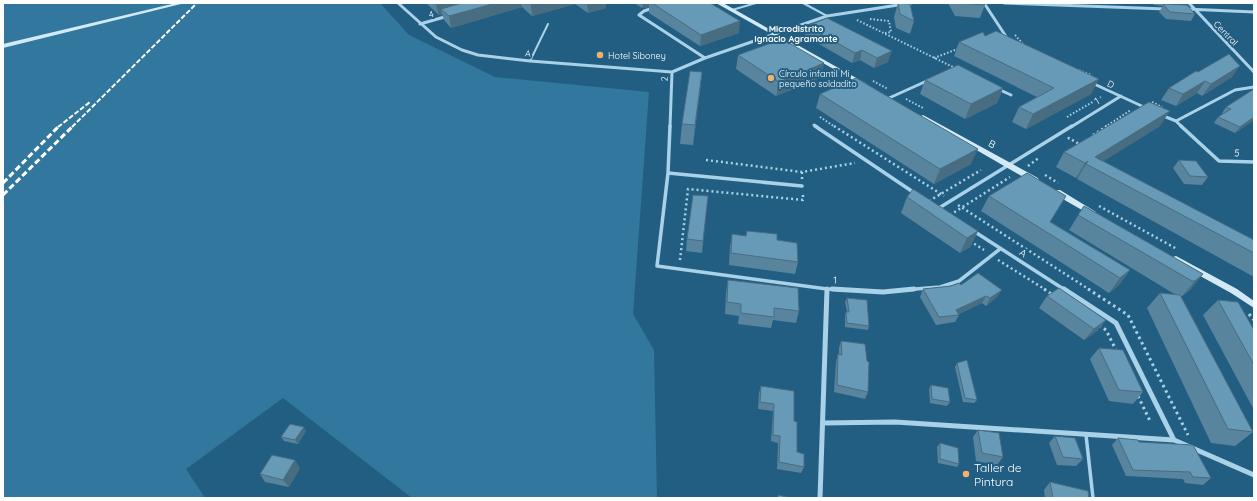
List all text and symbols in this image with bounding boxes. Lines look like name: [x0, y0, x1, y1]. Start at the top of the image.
street label: 4: [427, 8, 435, 20]
street label: Central: [1212, 18, 1240, 48]
district label: Microdistrito Ignacio Agramonte: [754, 23, 838, 44]
street label: A: [525, 47, 532, 59]
marker: Hotel Siboney: [595, 50, 605, 60]
place label: Hotel Siboney: [608, 50, 666, 61]
place label: Círculo infantil Mi pequeño soldadito: [779, 68, 857, 89]
marker: Círculo infantil Mi pequeño soldadito: [766, 73, 776, 83]
street label: 2: [658, 76, 670, 82]
street label: D: [1106, 78, 1117, 91]
street label: 1: [1092, 95, 1102, 107]
street label: B: [986, 137, 998, 151]
street label: 5: [1234, 146, 1240, 160]
street label: A: [1017, 246, 1030, 260]
street label: 1: [833, 273, 837, 287]
place label: Taller de Pintura: [974, 460, 1022, 489]
marker: Taller de Pintura: [961, 469, 971, 479]

